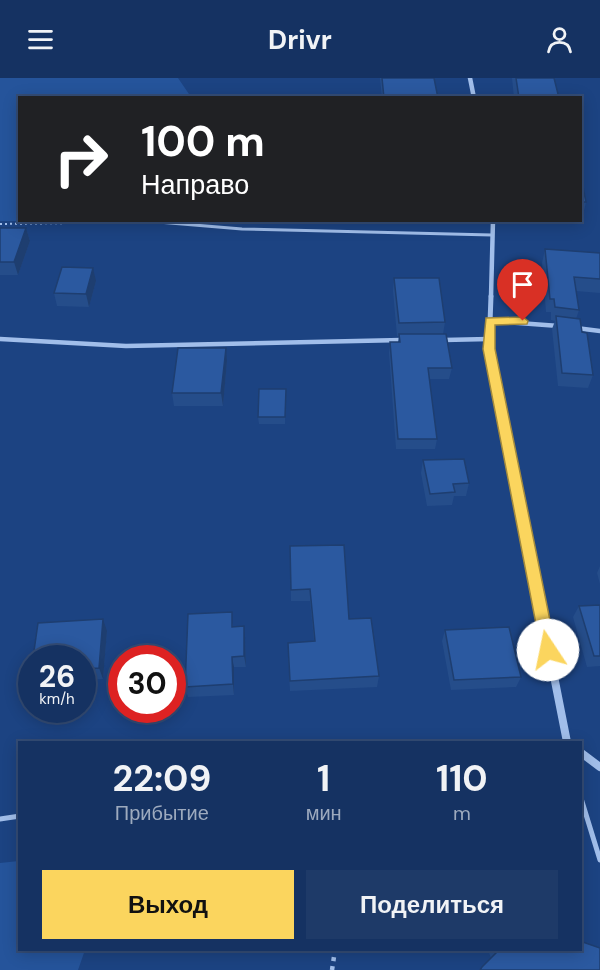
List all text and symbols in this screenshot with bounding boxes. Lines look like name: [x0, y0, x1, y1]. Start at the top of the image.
text: Drivr: [268, 22, 332, 57]
icon: menu: [24, 23, 57, 56]
icon: person: [543, 23, 576, 56]
text: 100 m: [141, 114, 265, 169]
icon: right: [42, 120, 120, 198]
text: Направо: [141, 167, 249, 202]
pin: [497, 259, 548, 321]
icon: arrive: [506, 268, 539, 301]
position arrow: [516, 618, 580, 682]
speed limit sign: 30: [108, 645, 186, 723]
text: 26: [39, 657, 75, 696]
text: km/h: [39, 689, 75, 709]
text: 22:09: [112, 755, 211, 802]
text: 1: [317, 755, 330, 802]
text: 110: [436, 755, 488, 802]
text: Прибытие: [115, 800, 209, 826]
text: мин: [306, 800, 342, 826]
text: m: [453, 800, 471, 826]
button: Выход: [42, 870, 294, 939]
button: Поделиться: [306, 870, 558, 939]

